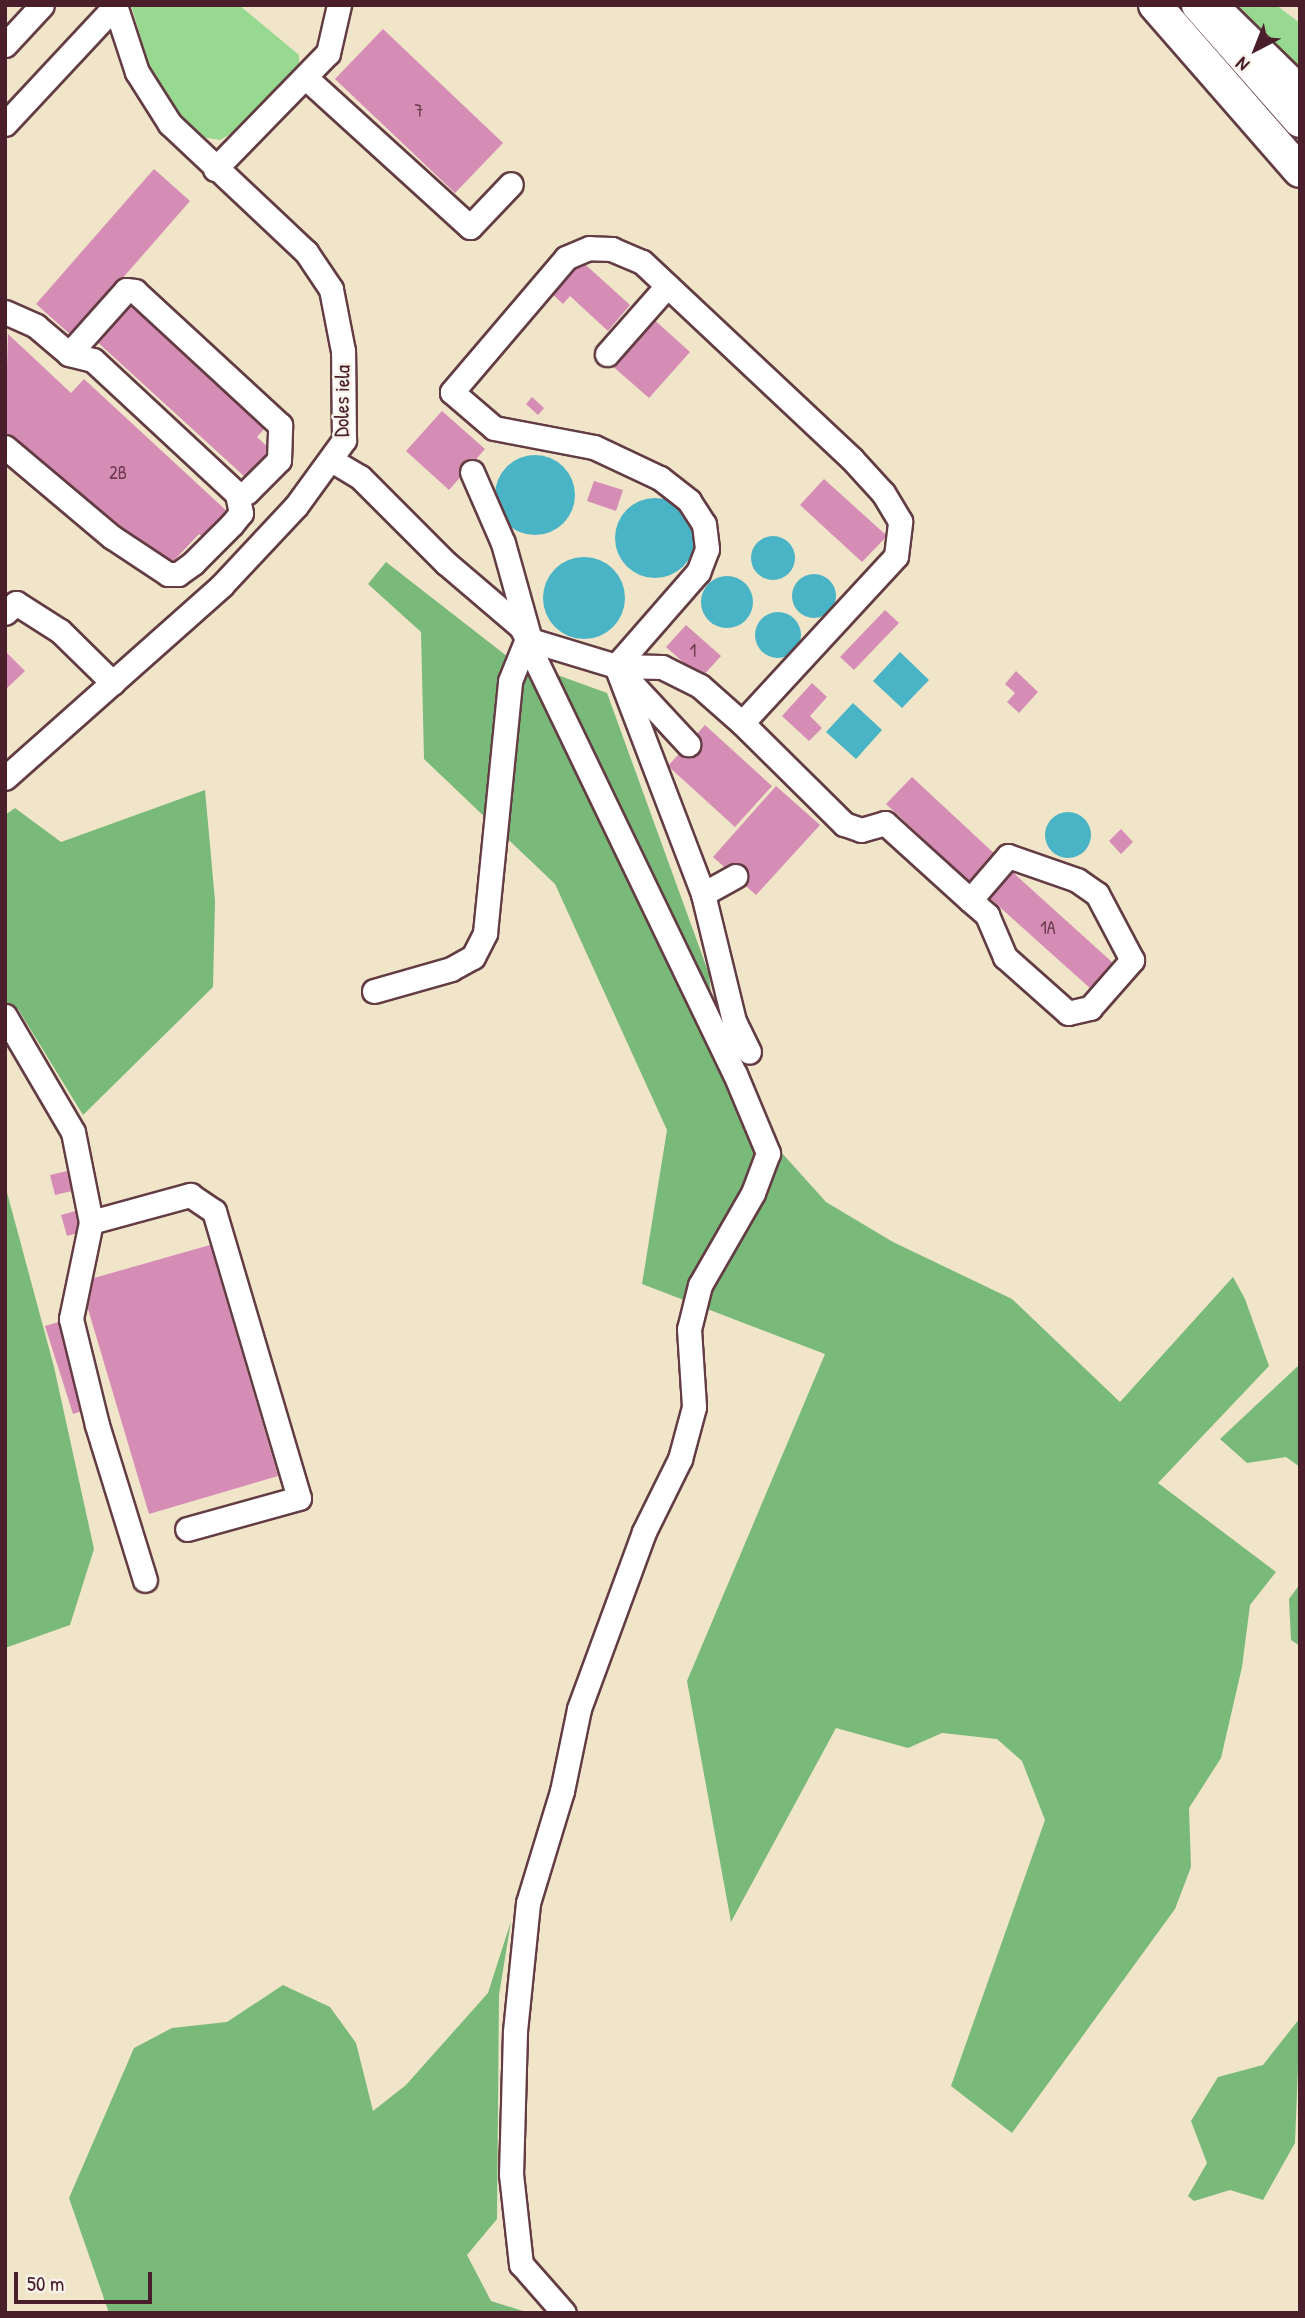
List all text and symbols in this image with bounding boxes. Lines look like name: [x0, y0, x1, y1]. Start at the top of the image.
north arrow: [1221, 14, 1291, 84]
text: N: [1229, 52, 1254, 78]
house number: 7: [415, 100, 423, 122]
street label: Doles iela: [329, 365, 355, 437]
house number: 2B: [109, 462, 127, 484]
house number: 1: [690, 640, 696, 662]
house number: 1A: [1040, 917, 1056, 939]
scale bar: [18, 2258, 156, 2302]
text: 50 m: [27, 2269, 64, 2298]

